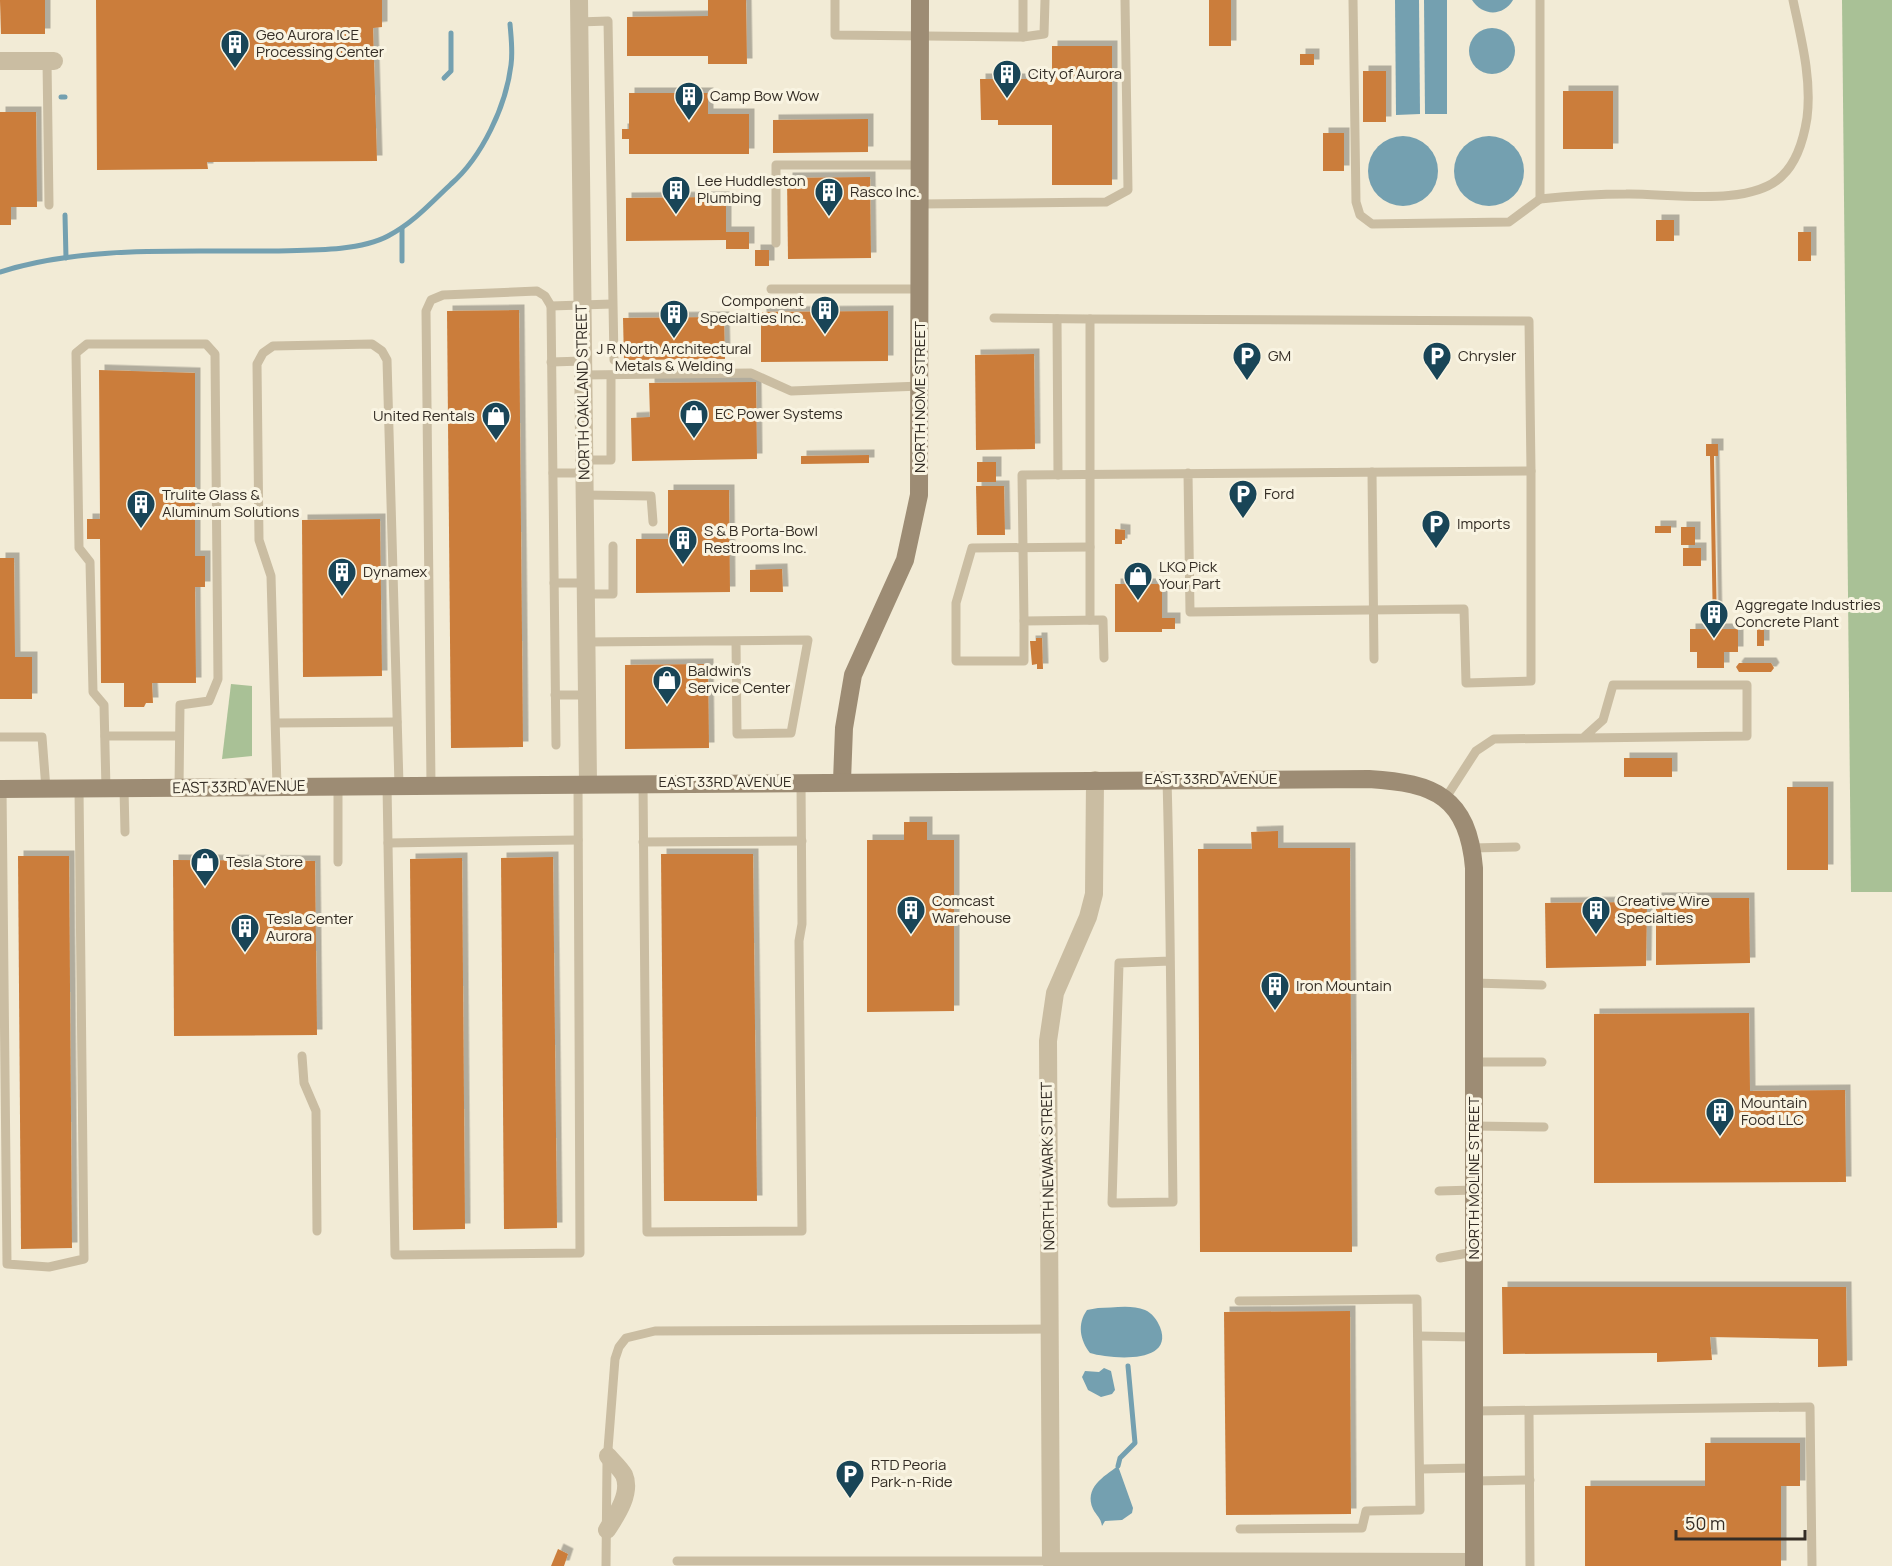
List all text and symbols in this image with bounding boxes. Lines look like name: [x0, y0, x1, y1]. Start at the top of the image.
place label: Geo Aurora ICE Processing Center: [256, 24, 385, 62]
building icon: Geo Aurora ICE Processing Center: [219, 28, 251, 70]
building icon: City of Aurora: [991, 58, 1023, 100]
place label: City of Aurora: [1028, 63, 1122, 84]
building icon: Camp Bow Wow: [673, 80, 705, 122]
place label: Camp Bow Wow: [710, 85, 820, 106]
place label: Lee Huddleston Plumbing: [697, 170, 806, 208]
building icon: Lee Huddleston Plumbing: [660, 174, 692, 216]
building icon: Rasco Inc.: [813, 176, 845, 218]
place label: Rasco Inc.: [850, 181, 920, 202]
place label: Component Specialties Inc.: [700, 290, 804, 328]
building icon: Component Specialties Inc.: [809, 294, 841, 336]
building icon: J R North Architectural Metals & Welding: [658, 298, 690, 340]
street label: NORTH OAKLAND STREET: [570, 304, 595, 480]
street label: NORTH NOME STREET: [909, 321, 930, 473]
place label: J R North Architectural Metals & Welding: [597, 338, 752, 376]
parking icon: GM: [1231, 340, 1263, 382]
parking icon: Chrysler: [1421, 340, 1453, 382]
place label: GM: [1268, 345, 1291, 366]
place label: Chrysler: [1458, 345, 1517, 366]
shop icon: EC Power Systems: [678, 398, 710, 440]
shop icon: United Rentals: [480, 400, 512, 442]
place label: EC Power Systems: [715, 403, 843, 424]
place label: United Rentals: [373, 405, 475, 426]
parking icon: Ford: [1227, 478, 1259, 520]
place label: Ford: [1264, 483, 1294, 504]
place label: Trulite Glass & Aluminum Solutions: [162, 484, 300, 522]
building icon: Trulite Glass & Aluminum Solutions: [125, 488, 157, 530]
parking icon: Imports: [1420, 508, 1452, 550]
place label: Imports: [1457, 513, 1510, 534]
place label: S & B Porta-Bowl Restrooms Inc.: [704, 520, 818, 558]
building icon: S & B Porta-Bowl Restrooms Inc.: [667, 524, 699, 566]
building icon: Dynamex: [326, 556, 358, 598]
place label: LKQ Pick Your Part: [1159, 556, 1221, 594]
shop icon: LKQ Pick Your Part: [1122, 560, 1154, 602]
place label: Dynamex: [363, 561, 427, 582]
place label: Aggregate Industries Concrete Plant: [1735, 594, 1881, 632]
building icon: Aggregate Industries Concrete Plant: [1698, 598, 1730, 640]
place label: Baldwin's Service Center: [688, 660, 791, 698]
shop icon: Baldwin's Service Center: [651, 664, 683, 706]
street label: EAST 33RD AVENUE: [1144, 768, 1278, 789]
street label: EAST 33RD AVENUE: [658, 771, 792, 792]
street label: EAST 33RD AVENUE: [172, 775, 306, 798]
shop icon: Tesla Store: [189, 846, 221, 888]
place label: Tesla Store: [226, 851, 303, 872]
place label: Comcast Warehouse: [932, 890, 1011, 928]
place label: Creative Wire Specialties: [1617, 890, 1710, 928]
building icon: Comcast Warehouse: [895, 894, 927, 936]
building icon: Creative Wire Specialties: [1580, 894, 1612, 936]
place label: Tesla Center Aurora: [266, 908, 354, 946]
building icon: Tesla Center Aurora: [229, 912, 261, 954]
building icon: Iron Mountain: [1259, 970, 1291, 1012]
place label: Iron Mountain: [1296, 975, 1392, 996]
street label: NORTH NEWARK STREET: [1036, 1081, 1059, 1251]
place label: Mountain Food LLC: [1741, 1092, 1807, 1130]
street label: NORTH MOLINE STREET: [1463, 1096, 1484, 1259]
building icon: Mountain Food LLC: [1704, 1096, 1736, 1138]
place label: RTD Peoria Park-n-Ride: [871, 1454, 953, 1492]
parking icon: RTD Peoria Park-n-Ride: [834, 1458, 866, 1500]
scale bar: [1676, 1503, 1805, 1541]
text: 50 m: [1685, 1511, 1725, 1535]

